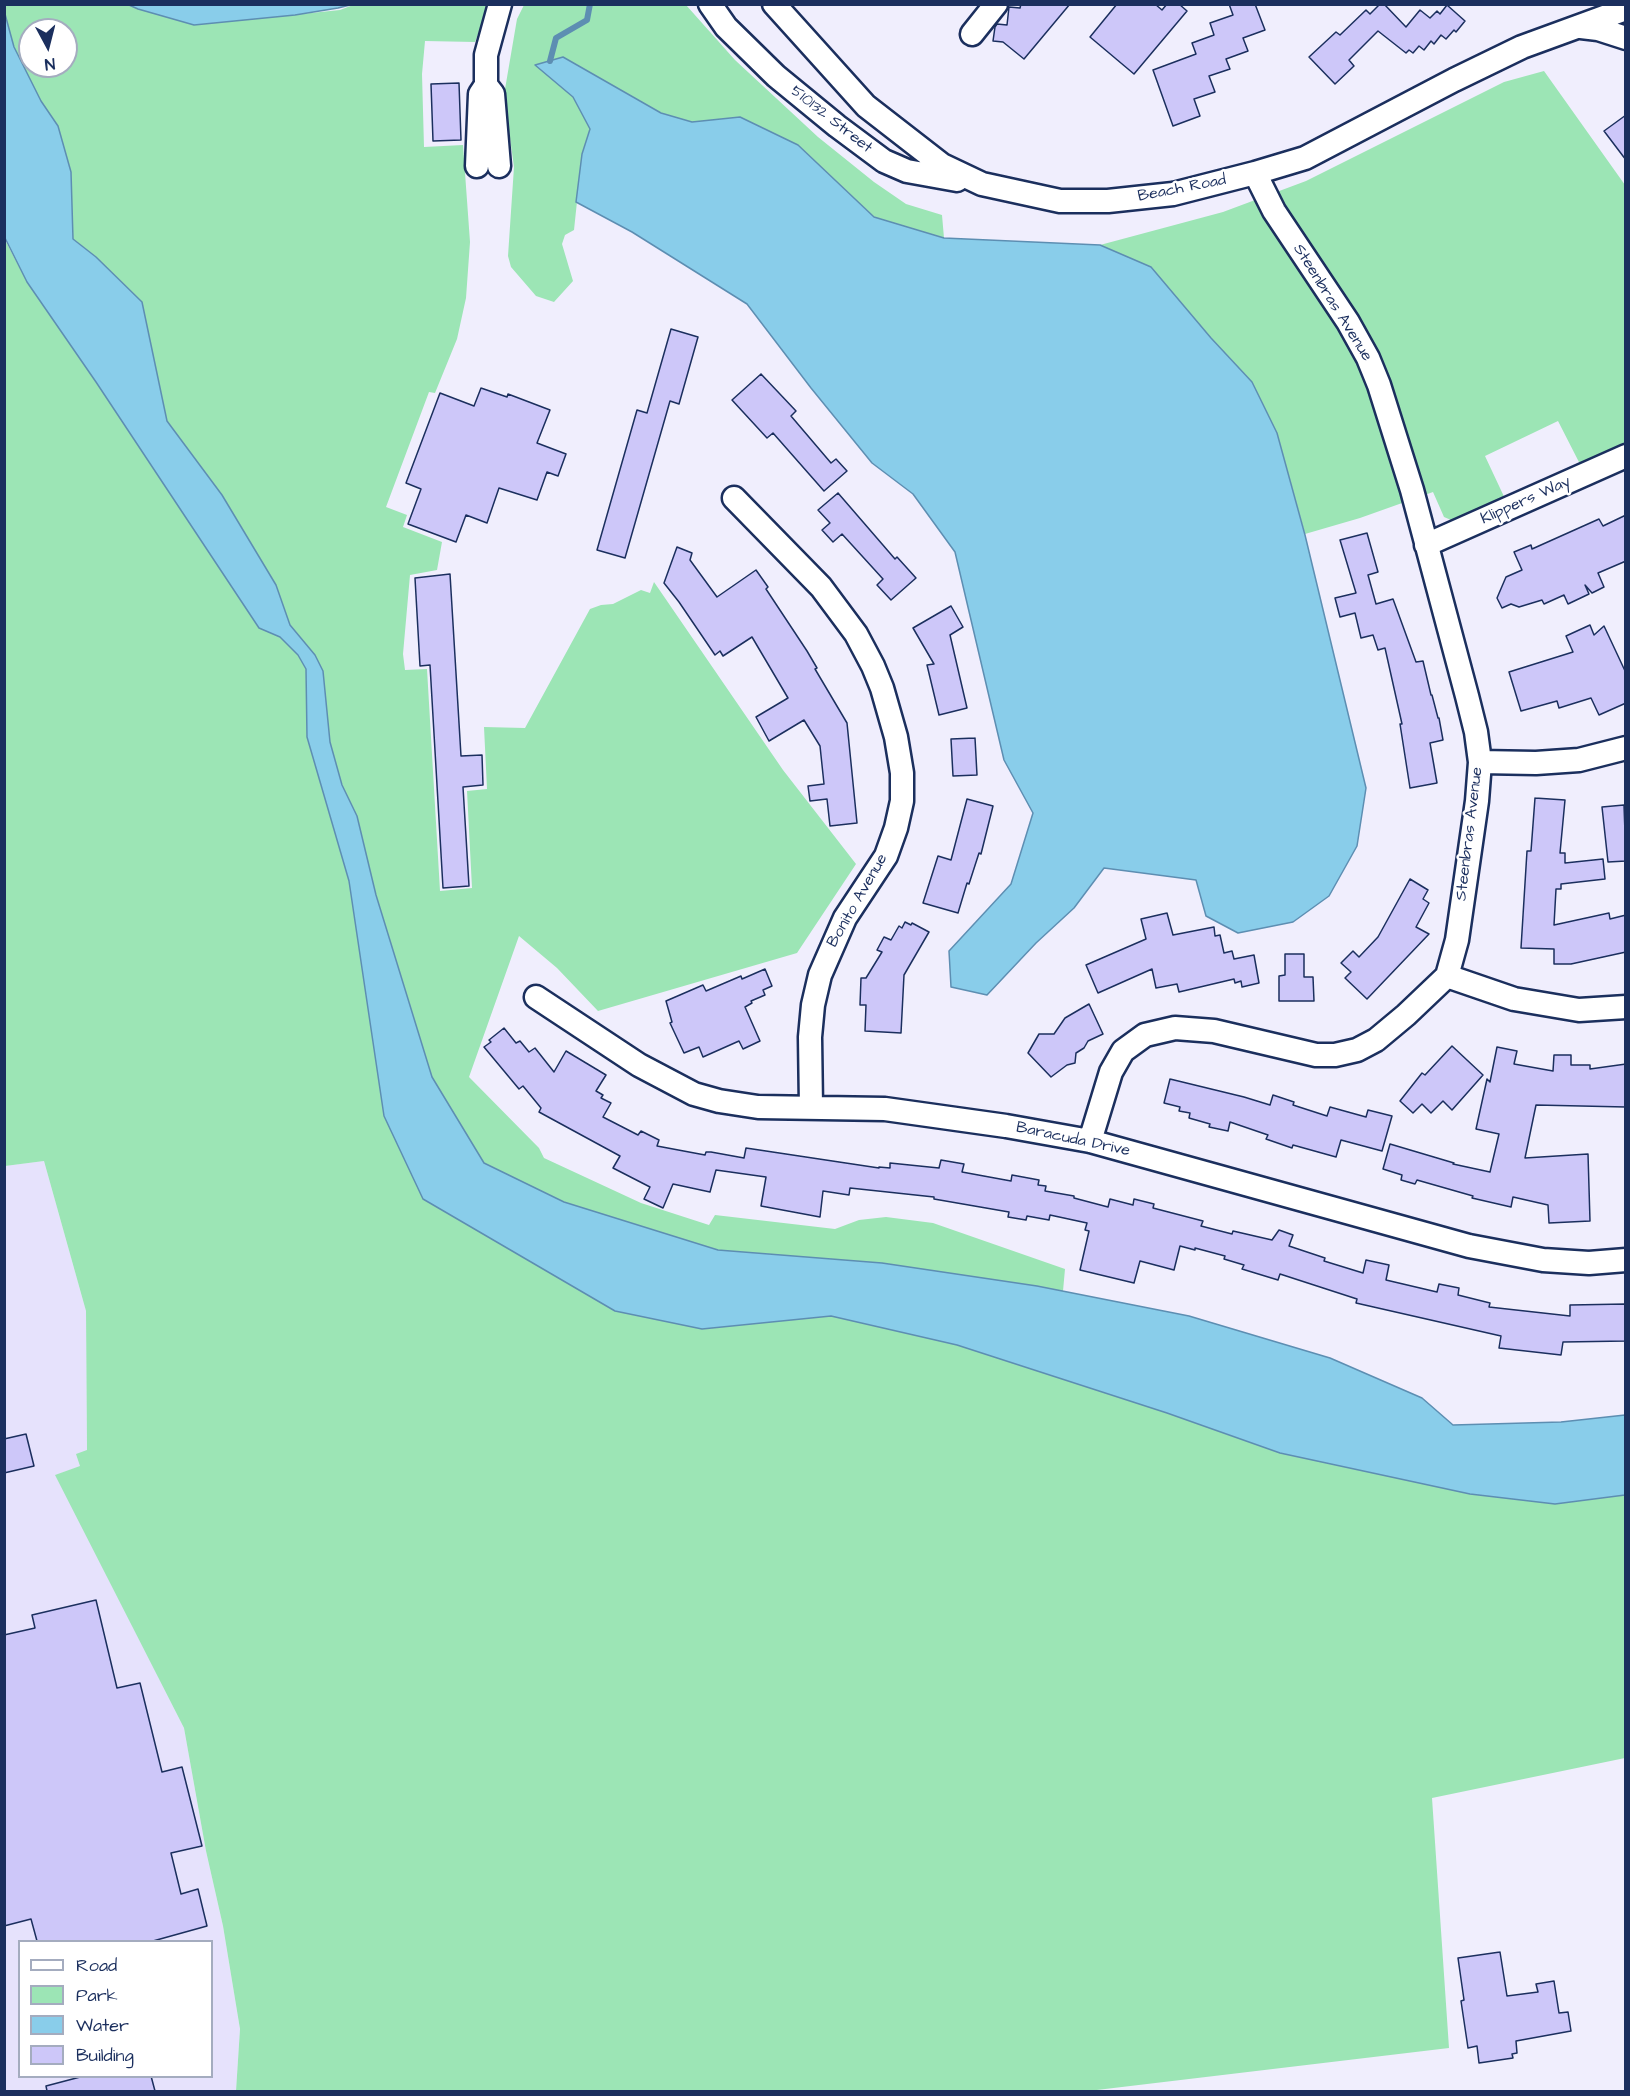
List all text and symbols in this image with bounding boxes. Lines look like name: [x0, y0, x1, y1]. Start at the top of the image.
north arrow: [18, 18, 78, 78]
text: N: [44, 52, 56, 75]
street label: 510132 Street: [786, 82, 876, 158]
street label: Beach Road: [1136, 171, 1228, 207]
street label: Steenbras Avenue: [1288, 241, 1376, 365]
street label: Klippers Way: [1478, 473, 1574, 529]
street label: Steenbras Avenue: [1452, 766, 1488, 902]
street label: Bonito Avenue: [824, 851, 892, 951]
street label: Baracuda Drive: [1014, 1119, 1132, 1161]
legend: [18, 1940, 213, 2078]
text: Road: [76, 1953, 117, 1978]
text: Park: [76, 1983, 118, 2008]
text: Water: [76, 2013, 129, 2038]
text: Building: [76, 2043, 134, 2068]

